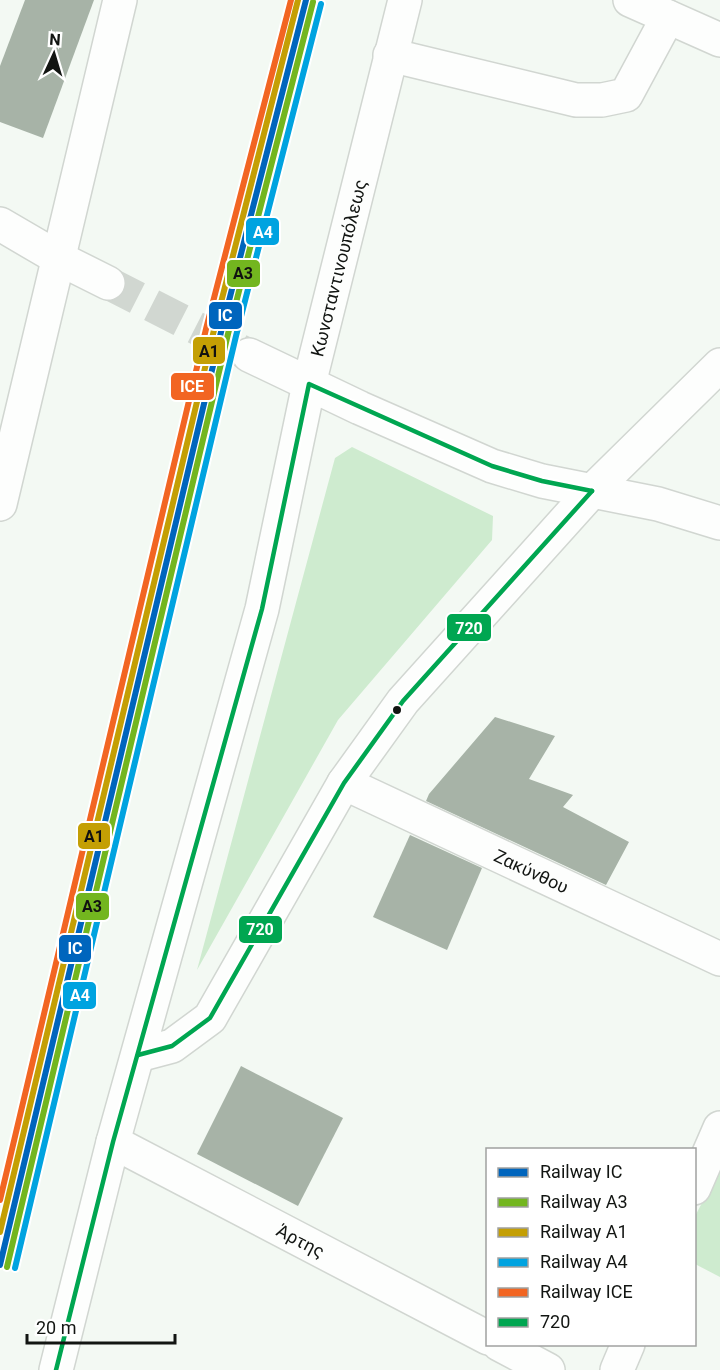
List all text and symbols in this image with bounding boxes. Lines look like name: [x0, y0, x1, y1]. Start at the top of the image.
north arrow: [24, 24, 84, 84]
text: N: [49, 30, 61, 49]
street label: Κωνσταντινουπόλεως: [306, 177, 370, 359]
line badge: A4: [245, 217, 280, 246]
text: A4: [253, 223, 273, 242]
line badge: A3: [226, 259, 261, 288]
text: A3: [233, 264, 253, 283]
line badge: IC: [208, 301, 243, 330]
text: IC: [217, 306, 233, 325]
line badge: A1: [192, 336, 226, 365]
text: A1: [199, 342, 219, 361]
line badge: ICE: [170, 372, 215, 401]
text: ICE: [180, 377, 204, 396]
line badge: 720: [446, 613, 492, 642]
text: 720: [455, 619, 483, 638]
unlabelled marker: [391, 704, 403, 716]
line badge: A1: [77, 822, 111, 850]
text: A1: [84, 827, 104, 846]
street label: Ζακύνθου: [491, 844, 572, 897]
line badge: A3: [75, 892, 110, 921]
text: A3: [82, 897, 102, 916]
line badge: 720: [238, 915, 283, 944]
text: 720: [246, 920, 274, 939]
line badge: IC: [58, 934, 92, 963]
text: IC: [67, 939, 83, 958]
line badge: A4: [62, 981, 97, 1010]
text: A4: [70, 986, 90, 1005]
legend: [486, 1148, 696, 1346]
text: Railway IC: [540, 1161, 622, 1182]
text: Railway A3: [540, 1191, 628, 1212]
street label: Άρτης: [273, 1219, 328, 1261]
text: Railway A1: [540, 1221, 628, 1242]
text: Railway A4: [540, 1251, 628, 1272]
text: Railway ICE: [540, 1281, 633, 1302]
scale bar: [27, 1307, 176, 1345]
text: 720: [540, 1311, 570, 1332]
text: 20 m: [36, 1317, 76, 1338]

